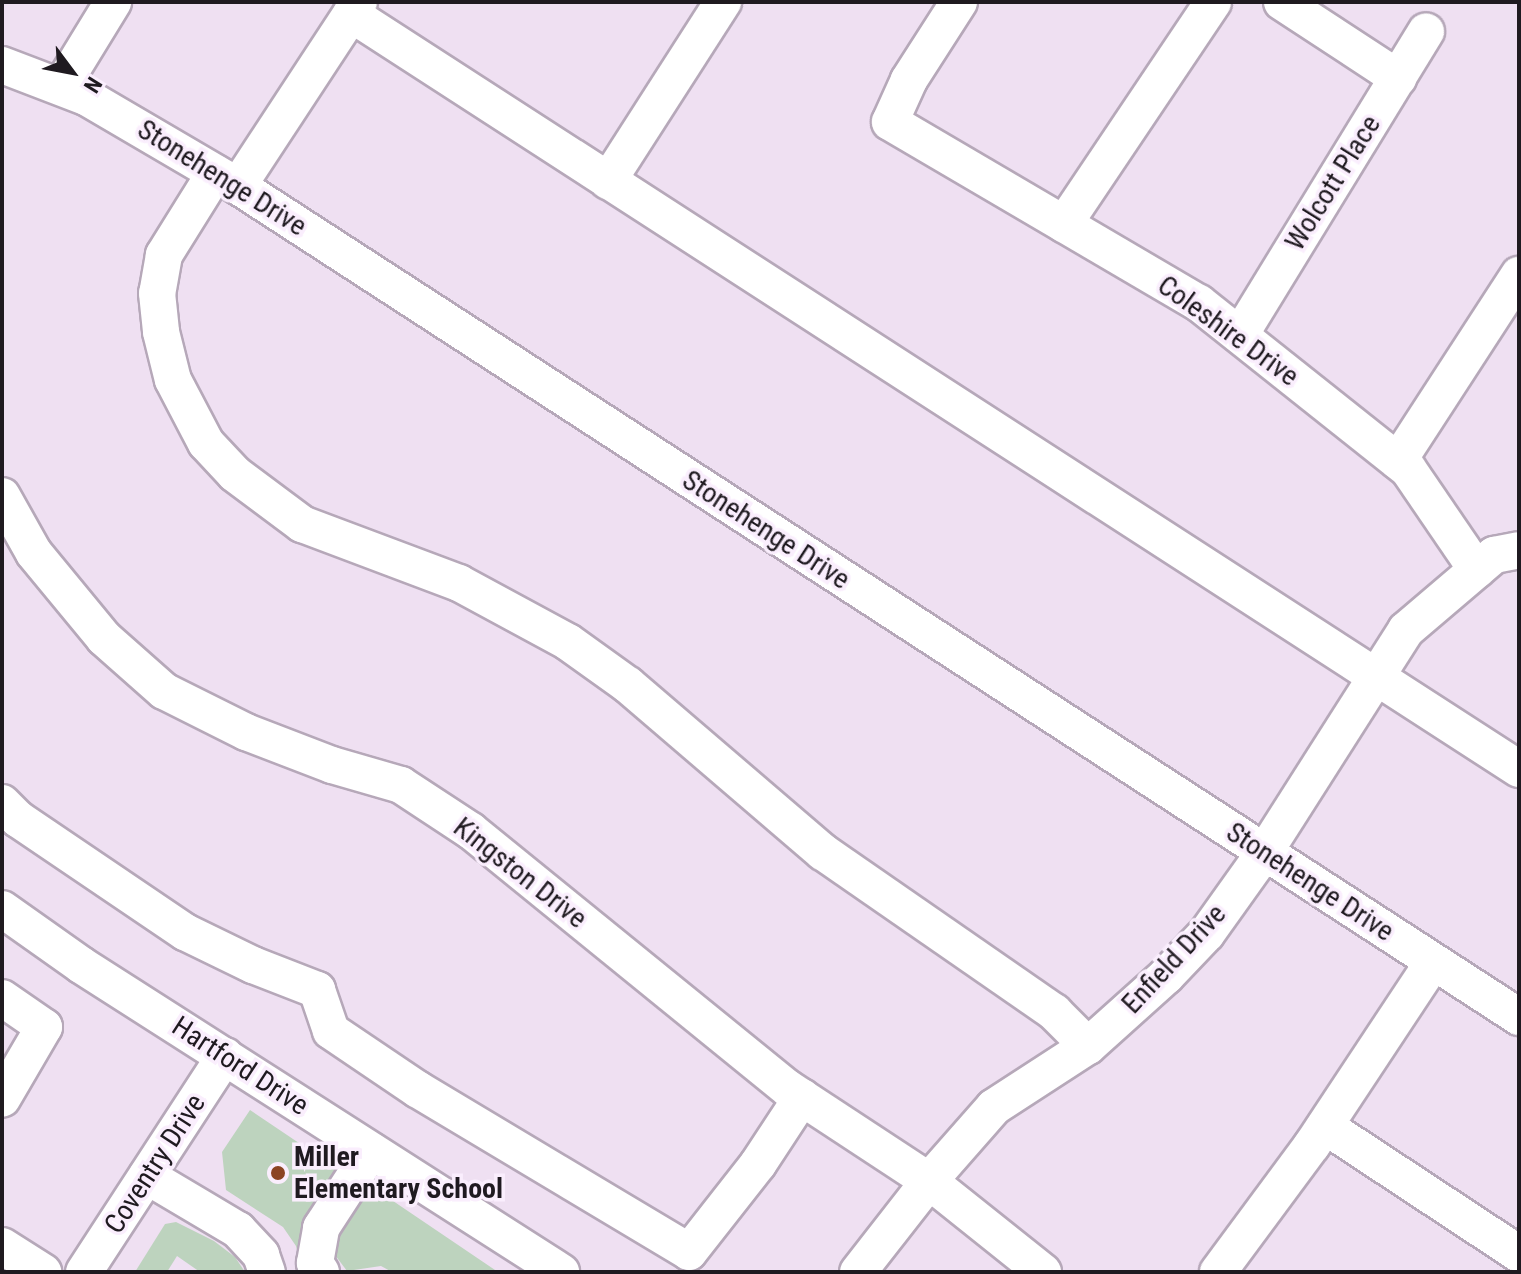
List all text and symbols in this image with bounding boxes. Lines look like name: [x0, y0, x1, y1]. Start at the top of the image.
north arrow: [32, 32, 112, 112]
text: N: [79, 73, 107, 97]
street label: Wolcott Place: [1278, 109, 1388, 257]
street label: Stonehenge Drive: [131, 113, 313, 243]
street label: Coleshire Drive: [1151, 269, 1305, 393]
street label: Stonehenge Drive: [676, 463, 856, 597]
street label: Kingston Drive: [447, 811, 593, 935]
street label: Stonehenge Drive: [1220, 815, 1400, 949]
street label: Enfield Drive: [1115, 897, 1233, 1021]
street label: Hartford Drive: [166, 1010, 314, 1122]
street label: Coventry Drive: [98, 1088, 212, 1240]
place label: Miller Elementary School: [294, 1140, 503, 1206]
marker: Miller Elementary School: [269, 1164, 287, 1182]

